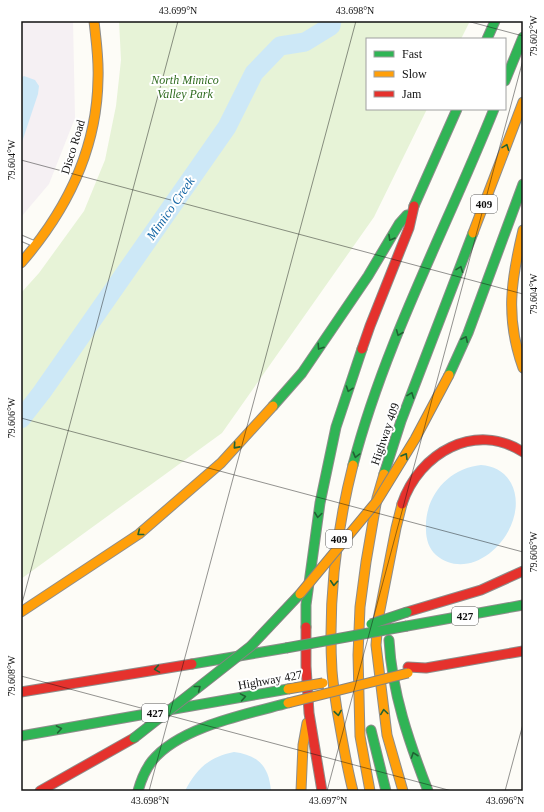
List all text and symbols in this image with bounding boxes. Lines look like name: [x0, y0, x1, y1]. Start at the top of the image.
text: 43.699°N: [159, 5, 197, 16]
text: 43.698°N: [336, 5, 374, 16]
text: 79.602°W: [528, 15, 539, 56]
legend: [366, 38, 506, 110]
text: Fast: [402, 47, 423, 61]
text: Slow: [402, 67, 427, 81]
park label: North Mimico Valley Park: [150, 73, 219, 101]
text: Jam: [402, 87, 422, 101]
street label: Disco Road: [58, 118, 88, 176]
text: 79.604°W: [6, 139, 17, 180]
one-way arrow: [501, 144, 509, 151]
water label: Mimico Creek: [143, 174, 198, 244]
road number: 409: [471, 195, 497, 213]
one-way arrow: [388, 234, 395, 241]
one-way arrow: [455, 265, 463, 272]
text: 79.604°W: [528, 273, 539, 314]
one-way arrow: [396, 329, 404, 336]
one-way arrow: [461, 336, 469, 343]
one-way arrow: [317, 343, 325, 350]
one-way arrow: [345, 386, 354, 393]
one-way arrow: [407, 392, 415, 399]
text: 79.606°W: [6, 397, 17, 438]
street label: Highway 409: [368, 401, 402, 467]
one-way arrow: [233, 441, 241, 449]
one-way arrow: [352, 452, 361, 459]
one-way arrow: [400, 454, 407, 461]
one-way arrow: [314, 512, 323, 518]
one-way arrow: [137, 528, 144, 535]
road number: 409: [326, 530, 352, 548]
text: 79.606°W: [528, 531, 539, 572]
one-way arrow: [329, 580, 338, 586]
road number: 427: [452, 607, 478, 625]
text: 79.608°W: [6, 655, 17, 696]
one-way arrow: [154, 665, 160, 673]
street label: Highway 427: [237, 667, 303, 693]
one-way arrow: [193, 685, 200, 692]
one-way arrow: [240, 693, 246, 702]
road number: 427: [142, 704, 168, 722]
one-way arrow: [380, 709, 389, 715]
one-way arrow: [333, 710, 342, 716]
one-way arrow: [56, 725, 63, 734]
one-way arrow: [410, 751, 419, 758]
text: 43.698°N: [131, 795, 169, 806]
text: 43.697°N: [309, 795, 347, 806]
text: 43.696°N: [486, 795, 524, 806]

